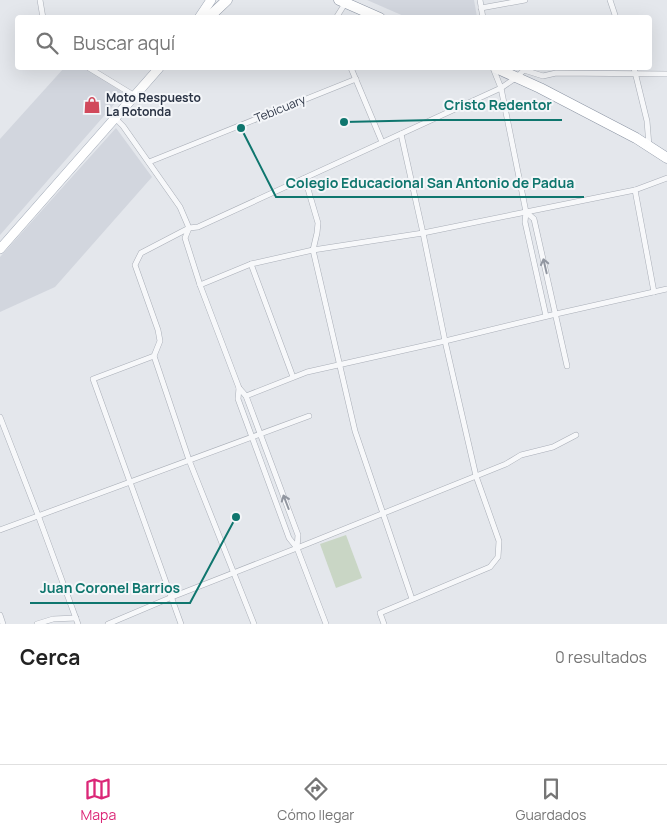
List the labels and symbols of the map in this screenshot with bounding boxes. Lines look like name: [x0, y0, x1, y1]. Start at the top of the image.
place label: Moto Respuesto La Rotonda: [106, 89, 201, 120]
street label: Tebicuary: [252, 90, 309, 127]
callout: Cristo Redentor: [434, 91, 562, 120]
shop icon: Moto Respuesto La Rotonda: [82, 95, 102, 115]
text: Cristo Redentor: [444, 95, 552, 114]
callout: Colegio Educacional San Antonio de Padua: [276, 168, 584, 197]
text: Colegio Educacional San Antonio de Padua: [286, 173, 574, 192]
one-way arrow: [540, 259, 549, 275]
one-way arrow: [281, 495, 290, 510]
callout: Juan Coronel Barrios: [30, 574, 190, 603]
text: Juan Coronel Barrios: [40, 578, 181, 597]

